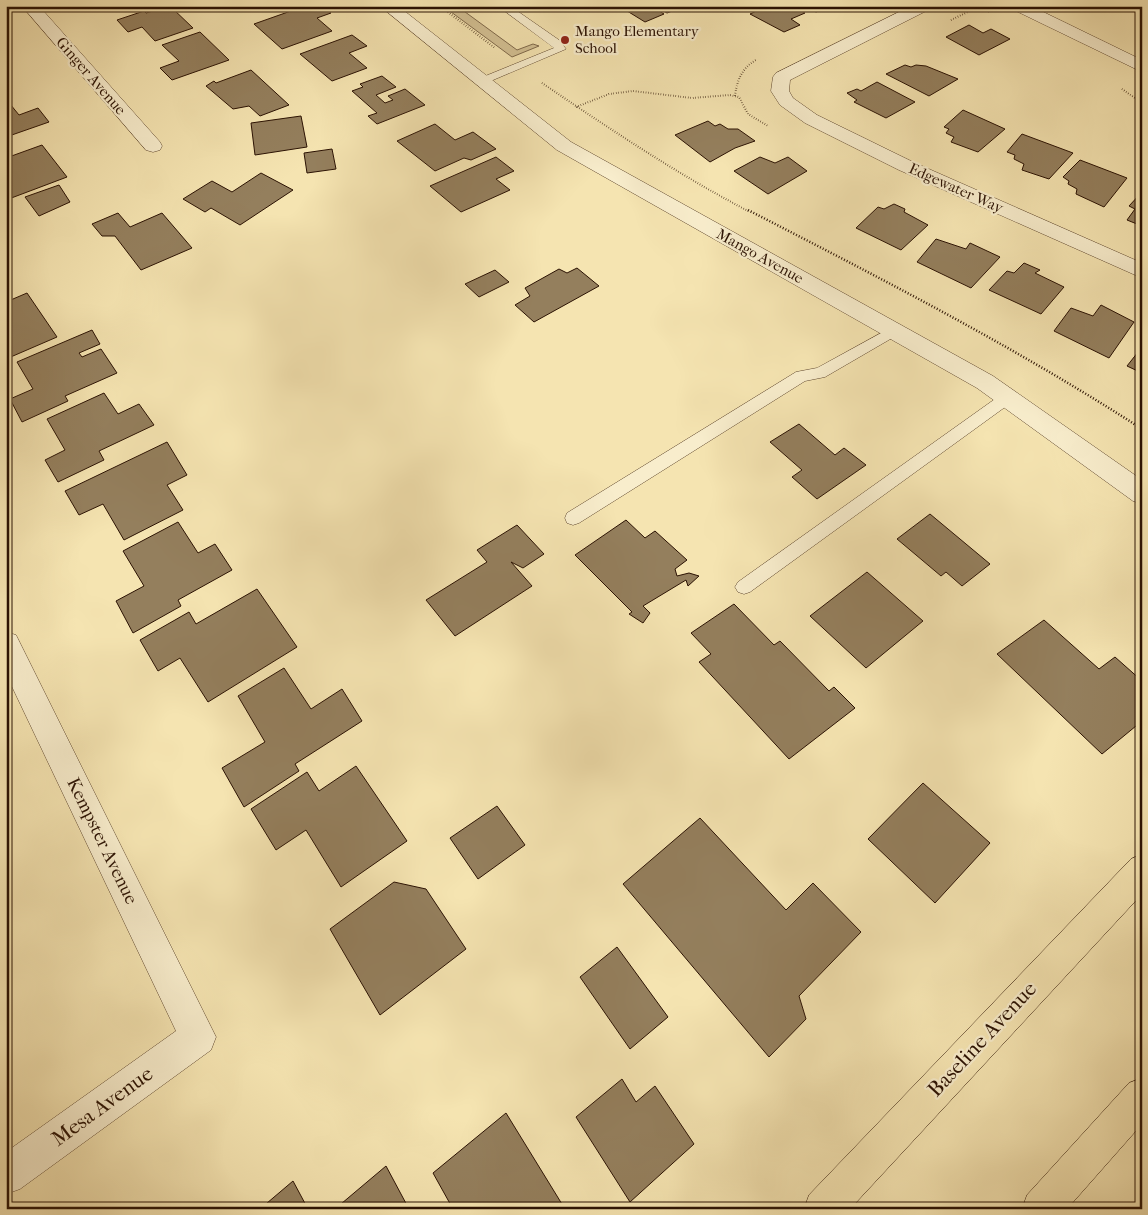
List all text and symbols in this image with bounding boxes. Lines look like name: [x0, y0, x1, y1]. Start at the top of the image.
place label: Mango Elementary School: [575, 22, 700, 57]
street label: Ginger Avenue: [52, 33, 130, 119]
marker: Mango Elementary School: [559, 34, 571, 46]
street label: Edgewater Way: [906, 159, 1007, 217]
street label: Mango Avenue: [713, 225, 807, 288]
street label: Kempster Avenue: [62, 774, 142, 908]
street label: Baseline Avenue: [923, 977, 1041, 1101]
street label: Mesa Avenue: [47, 1061, 157, 1151]

